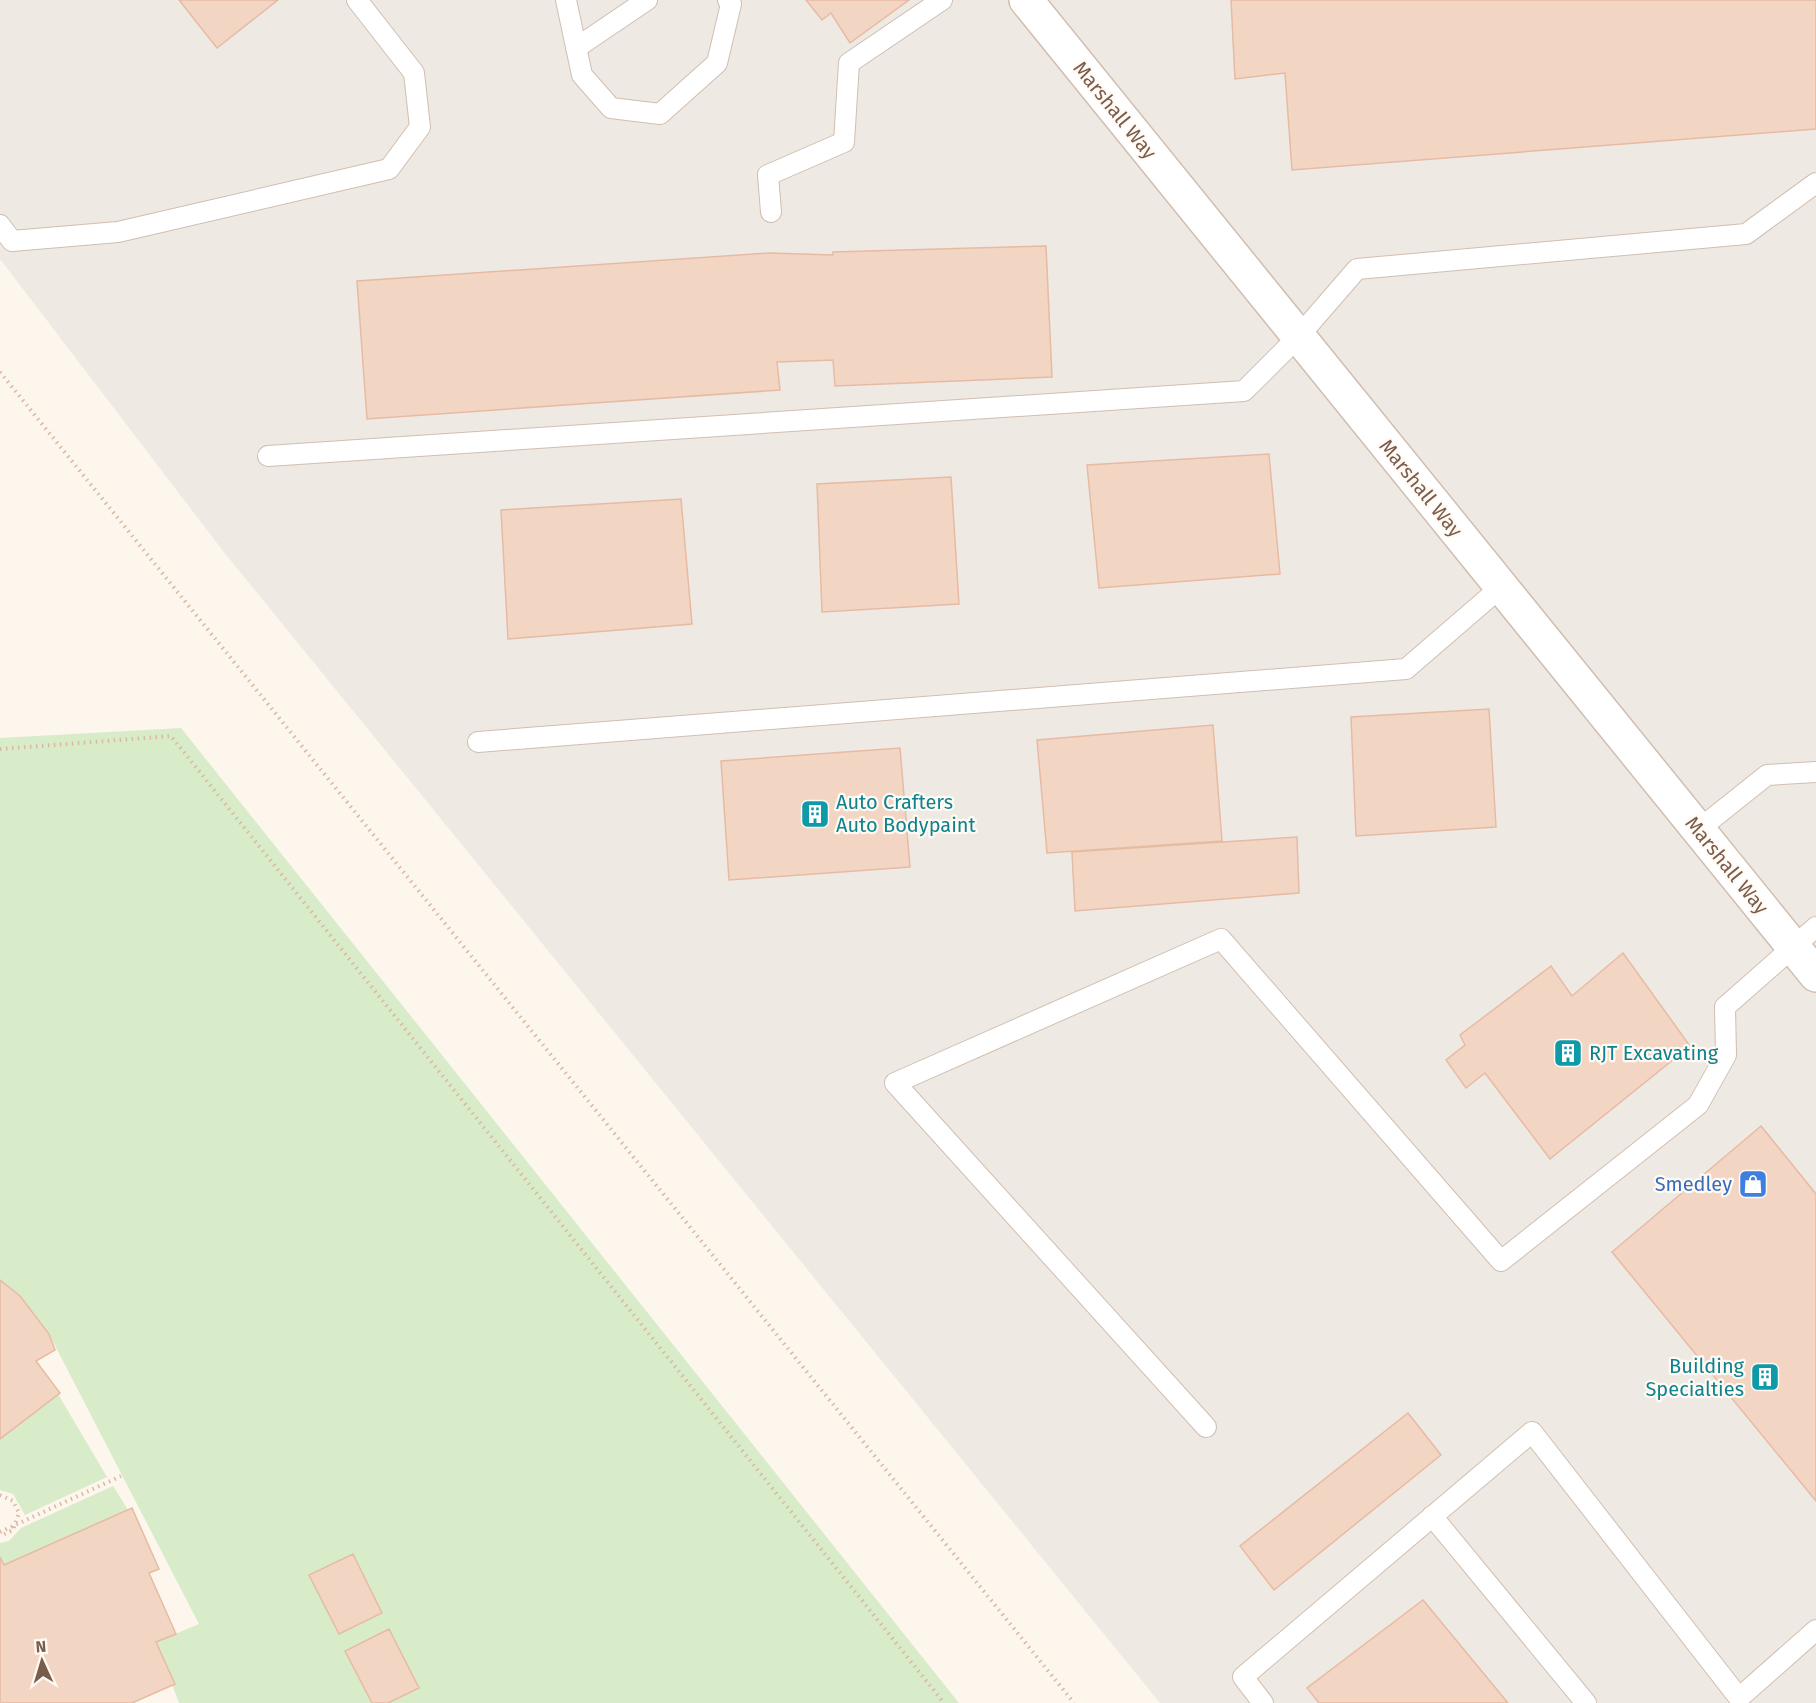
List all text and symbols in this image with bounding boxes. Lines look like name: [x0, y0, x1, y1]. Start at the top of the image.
street label: Marshall Way: [1068, 56, 1162, 164]
street label: Marshall Way: [1374, 434, 1468, 542]
place label: Auto Crafters Auto Bodypaint: [836, 790, 977, 837]
building icon: Auto Crafters Auto Bodypaint: [799, 798, 831, 830]
street label: Marshall Way: [1680, 811, 1774, 919]
building icon: RJT Excavating: [1552, 1037, 1584, 1069]
place label: RJT Excavating: [1589, 1041, 1719, 1065]
shop icon: Smedley: [1737, 1168, 1769, 1200]
place label: Smedley: [1655, 1172, 1732, 1196]
place label: Building Specialties: [1645, 1354, 1745, 1401]
building icon: Building Specialties: [1749, 1361, 1781, 1393]
north arrow: [12, 1631, 72, 1691]
text: N: [35, 1637, 47, 1656]

